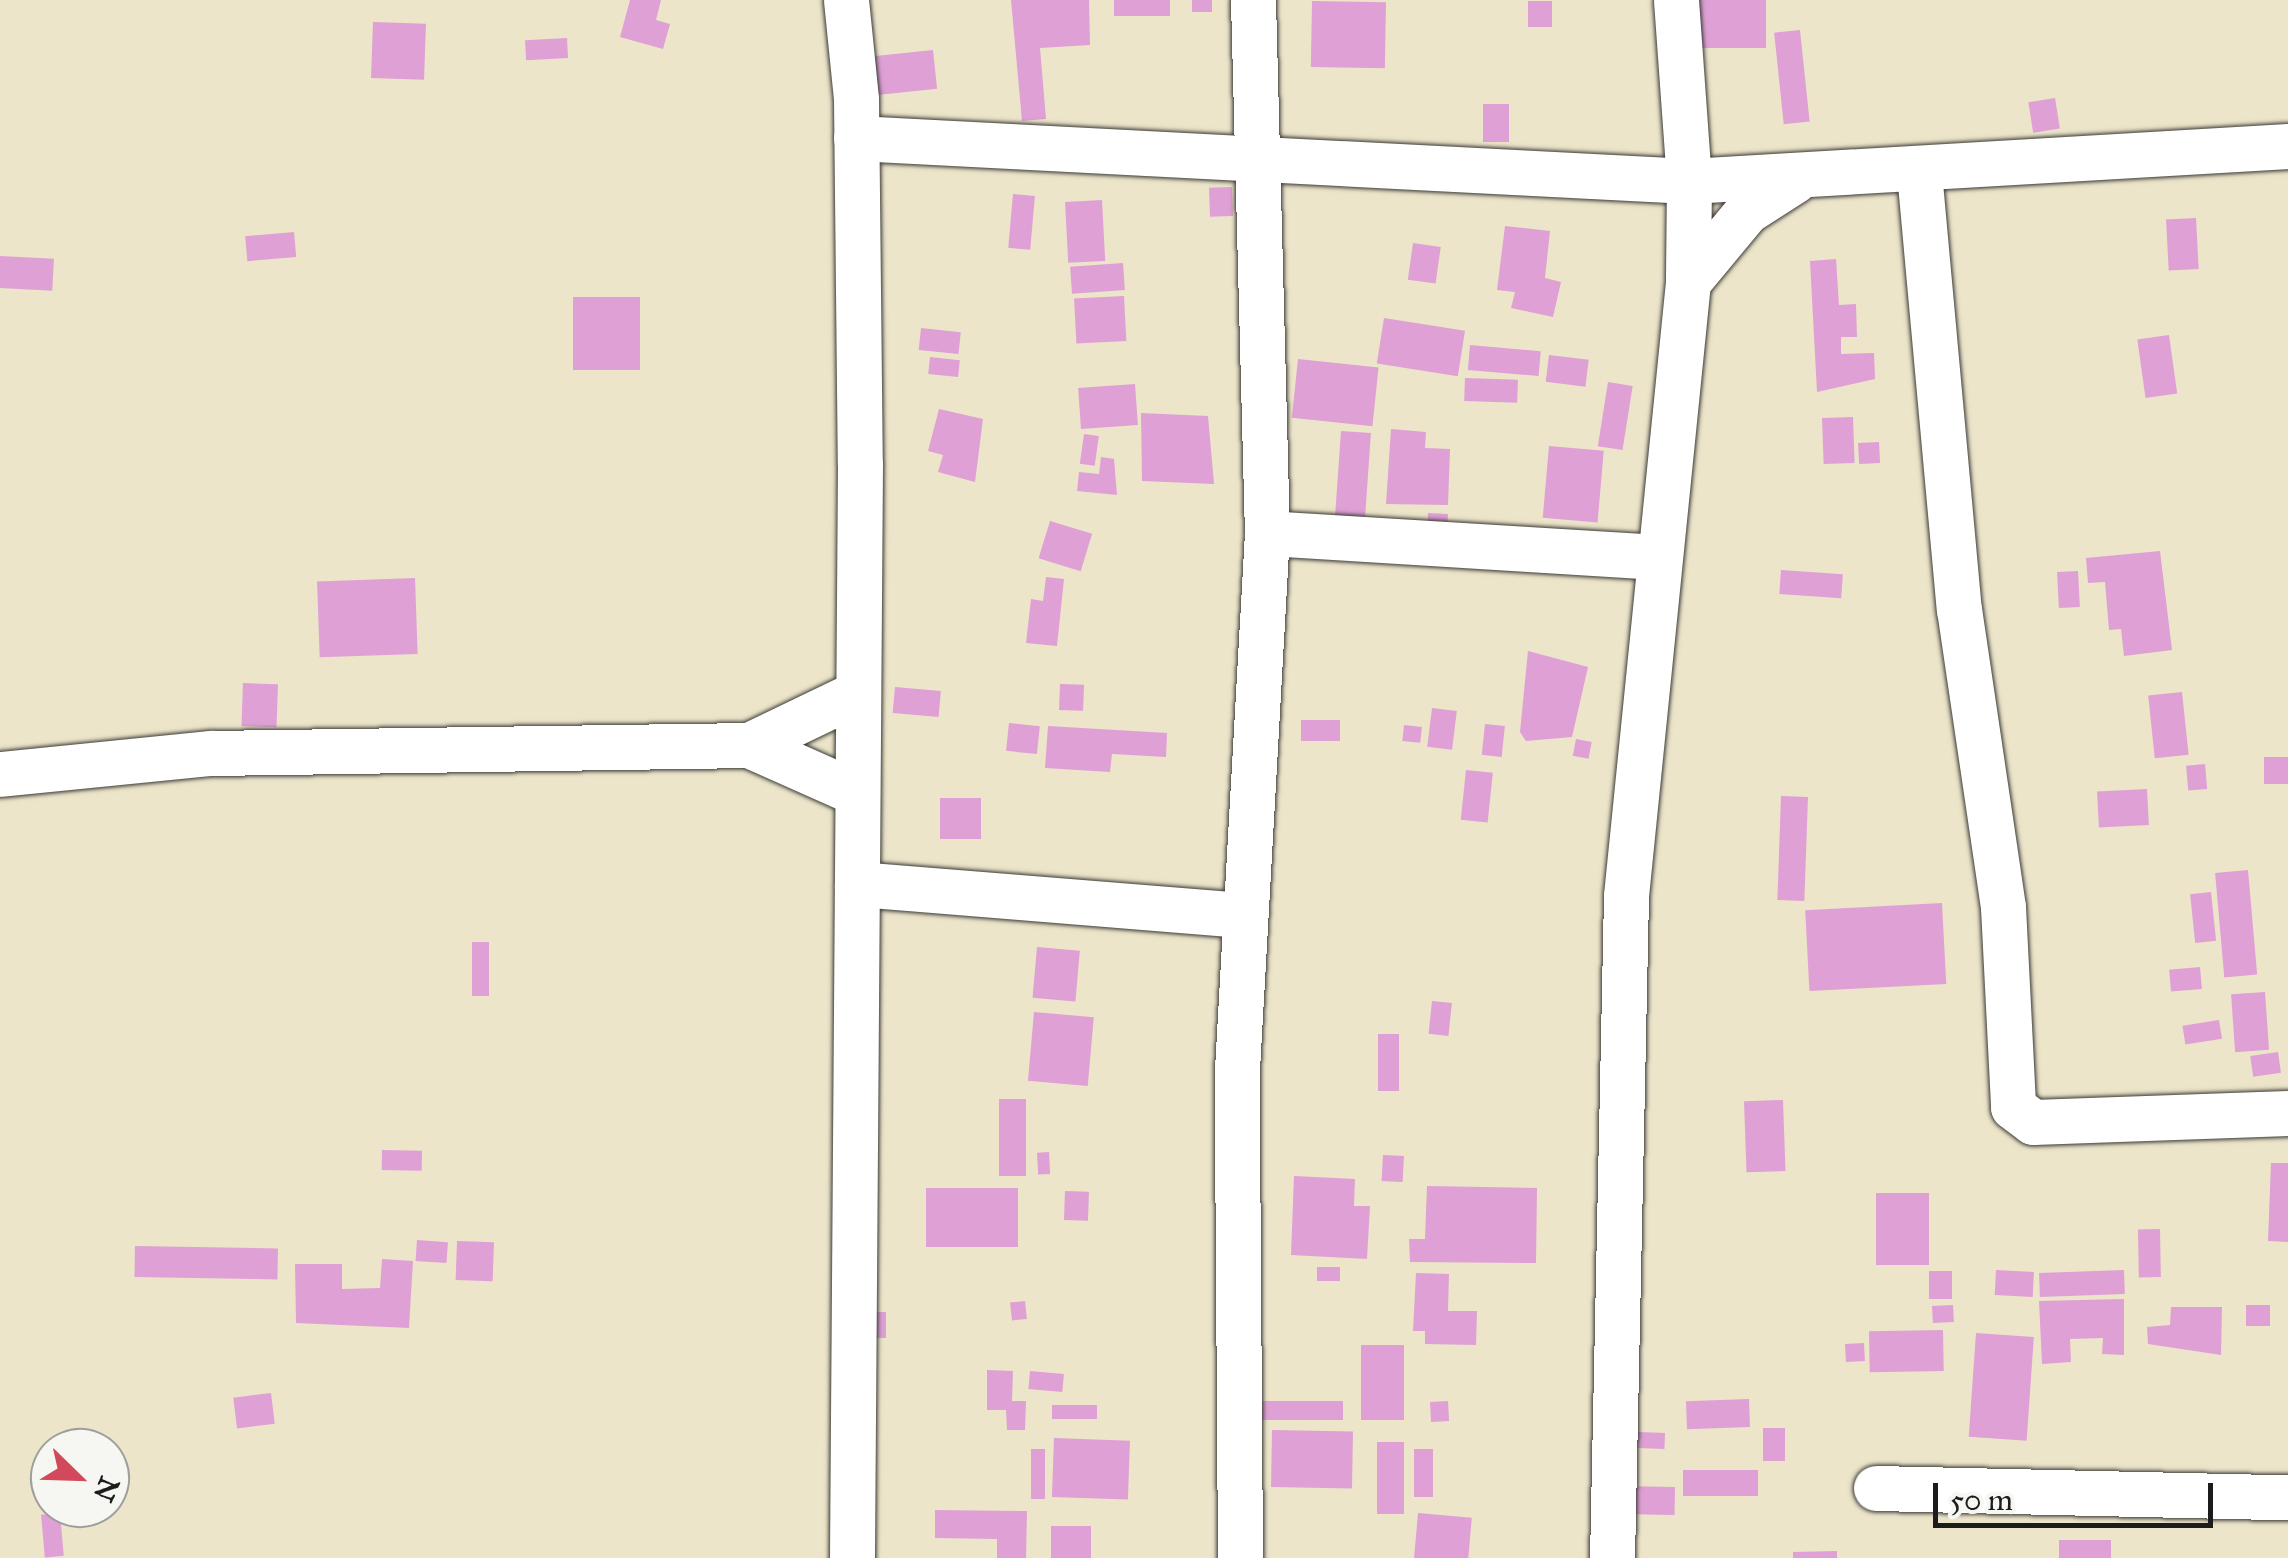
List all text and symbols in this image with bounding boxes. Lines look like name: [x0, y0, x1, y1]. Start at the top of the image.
north arrow: [30, 1428, 130, 1528]
scale bar: [1938, 1463, 2218, 1525]
text: N: [85, 1471, 127, 1507]
text: 50 m: [1950, 1482, 2013, 1518]

